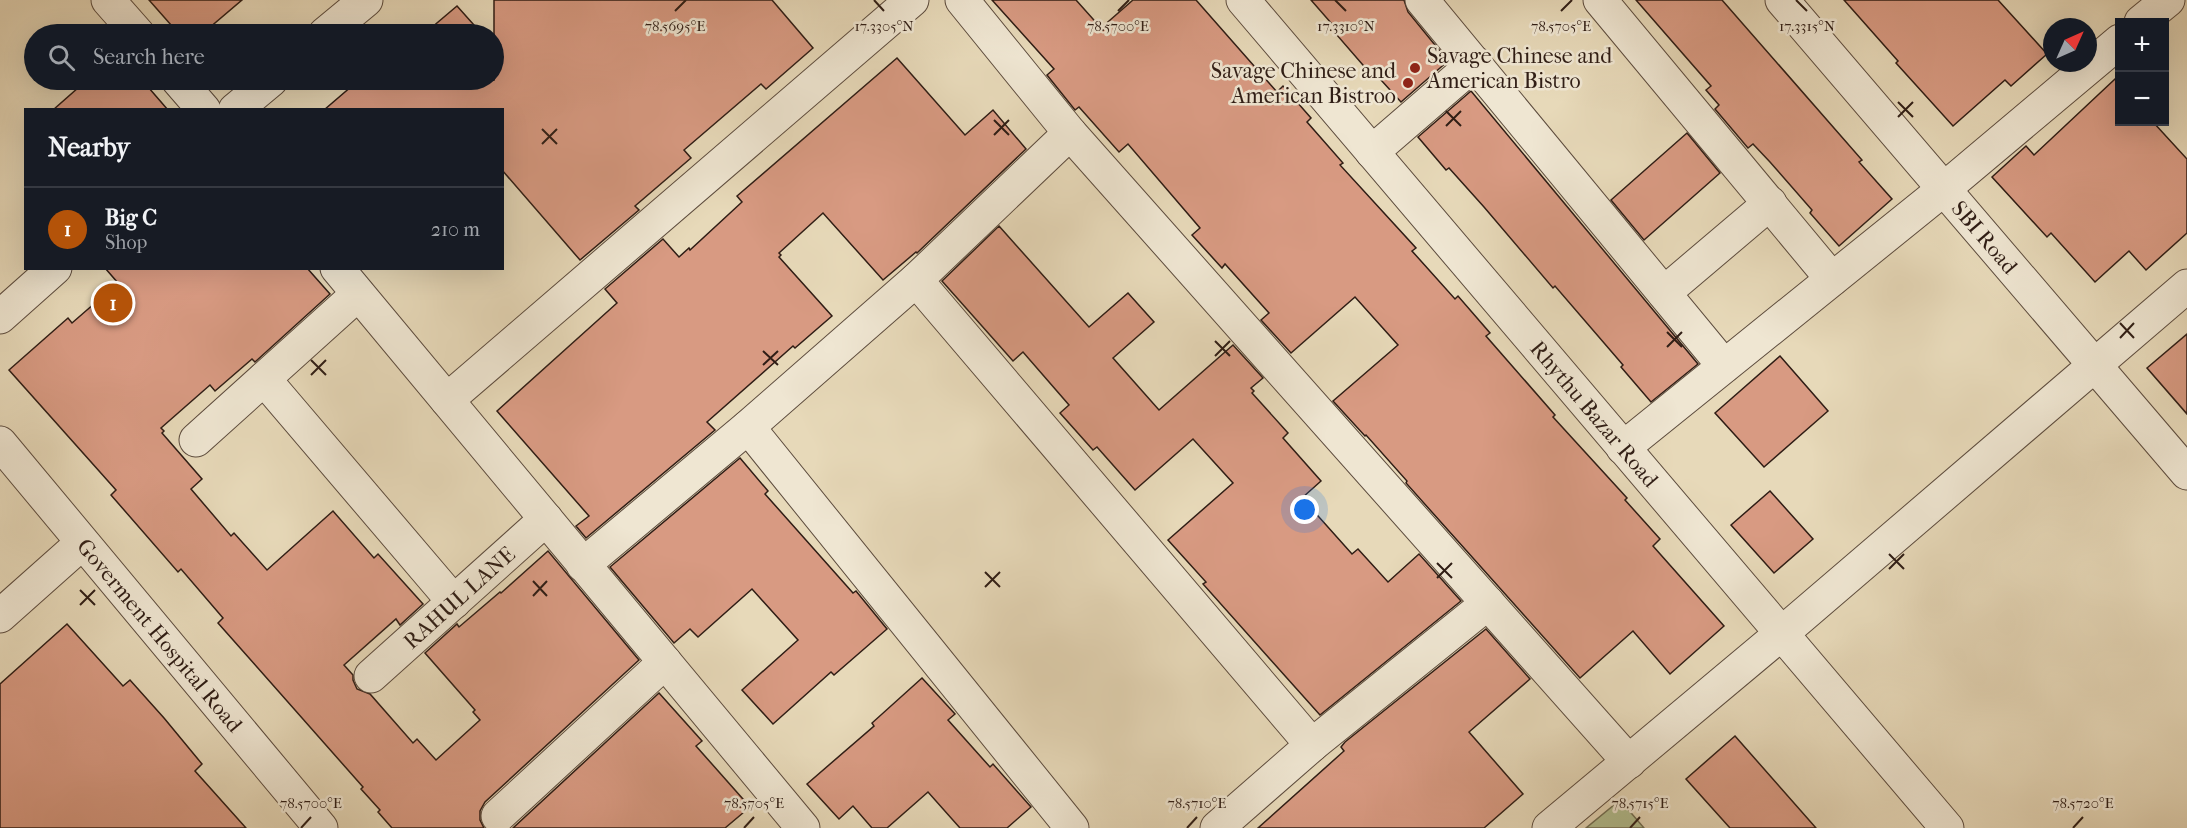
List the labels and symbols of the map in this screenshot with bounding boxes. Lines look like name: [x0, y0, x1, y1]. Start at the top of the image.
text: 78.5695°E: [645, 17, 705, 35]
text: 17.3305°N: [854, 17, 914, 35]
text: 78.5700°E: [1087, 17, 1149, 35]
text: 17.3310°N: [1317, 17, 1376, 35]
text: 78.5705°E: [1531, 17, 1591, 35]
text: 17.3315°N: [1779, 17, 1836, 35]
north arrow: [2043, 18, 2097, 72]
place label: Savage Chinese and American Bistro: [1426, 43, 1613, 94]
place label: Savage Chinese and American Bistroo: [1211, 58, 1397, 109]
marker: Savage Chinese and American Bistro: [1408, 61, 1422, 75]
marker: Savage Chinese and American Bistroo: [1401, 76, 1415, 90]
street label: SBI Road: [1946, 196, 2023, 280]
pin: 1: [94, 280, 132, 326]
street label: Rhythu Bazar Road: [1525, 336, 1664, 494]
your location: [1290, 495, 1319, 524]
street label: Goverment Hospital Road: [71, 534, 248, 738]
street label: RAHUL LANE: [398, 541, 521, 655]
text: 78.5700°E: [280, 794, 342, 812]
text: 78.5705°E: [724, 794, 784, 812]
text: 78.5710°E: [1168, 794, 1226, 812]
text: 78.5715°E: [1611, 794, 1669, 812]
text: 78.5720°E: [2052, 794, 2114, 812]

